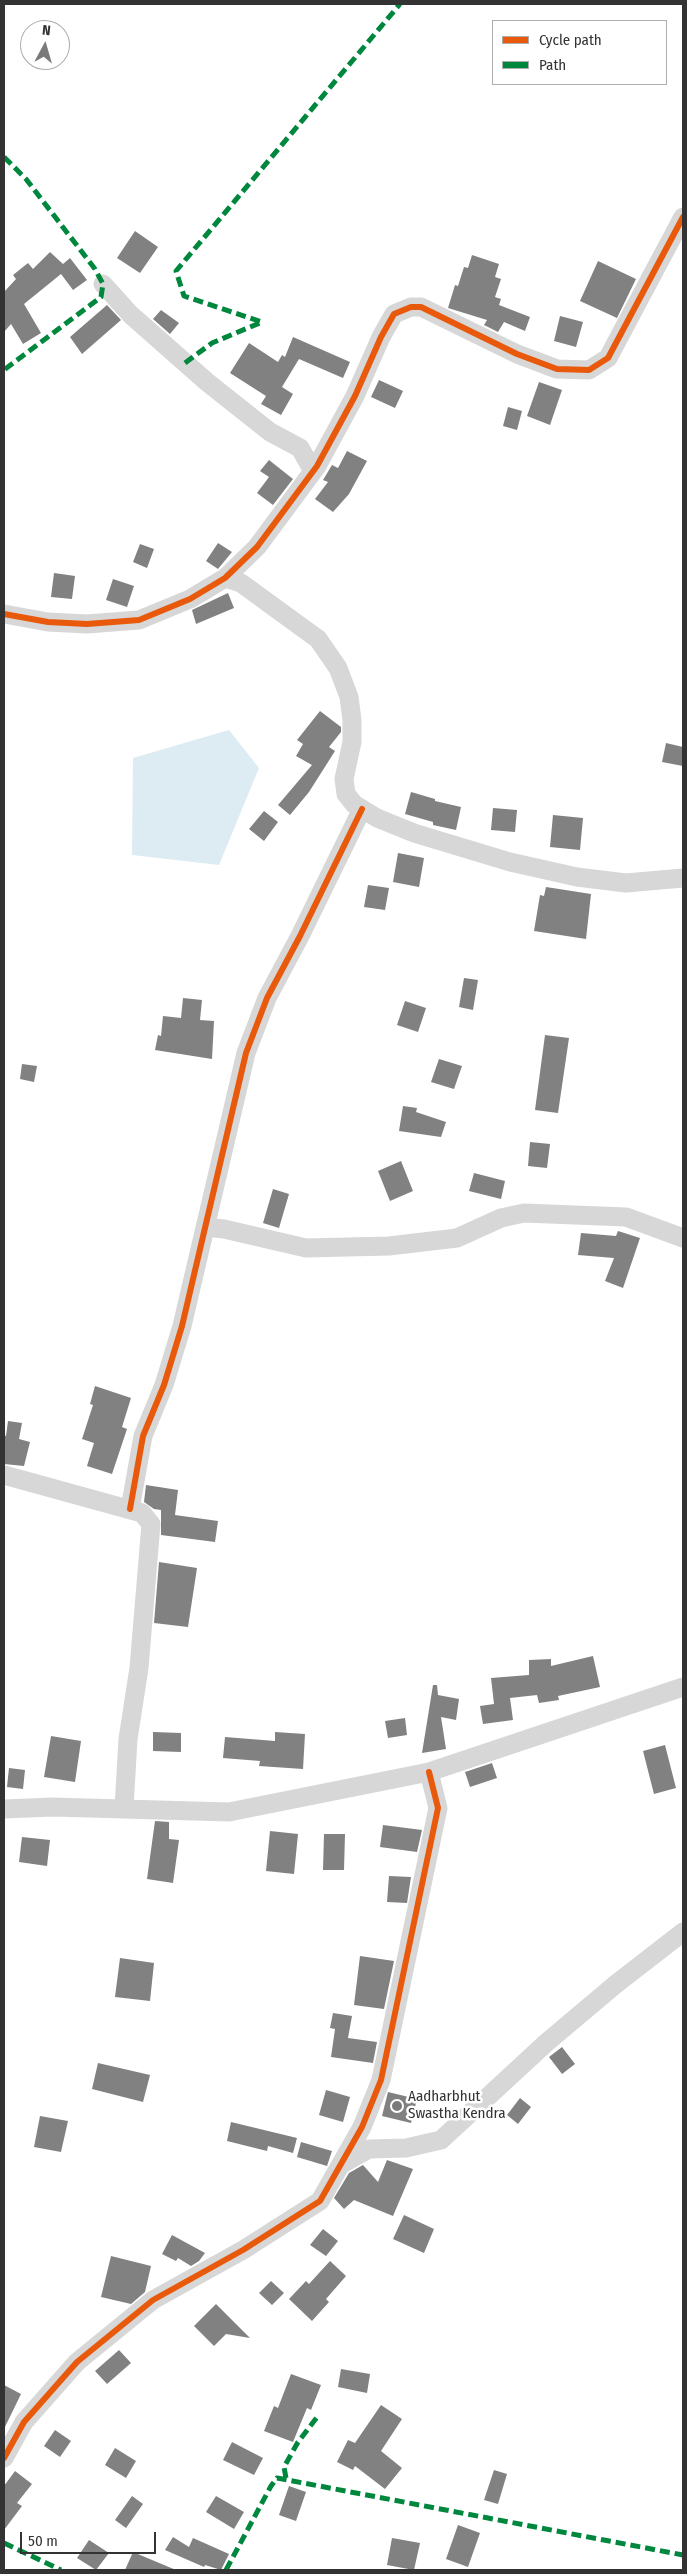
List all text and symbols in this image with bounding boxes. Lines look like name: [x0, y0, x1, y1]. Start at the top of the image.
north arrow: [20, 20, 70, 70]
legend: [492, 20, 667, 85]
text: N: [41, 22, 52, 39]
text: Cycle path: [539, 31, 602, 49]
text: Path: [539, 56, 566, 74]
place label: Aadharbhut Swastha Kendra: [408, 2088, 506, 2123]
marker: Aadharbhut Swastha Kendra: [390, 2099, 404, 2113]
scale bar: [22, 2522, 159, 2554]
text: 50 m: [28, 2532, 58, 2550]

